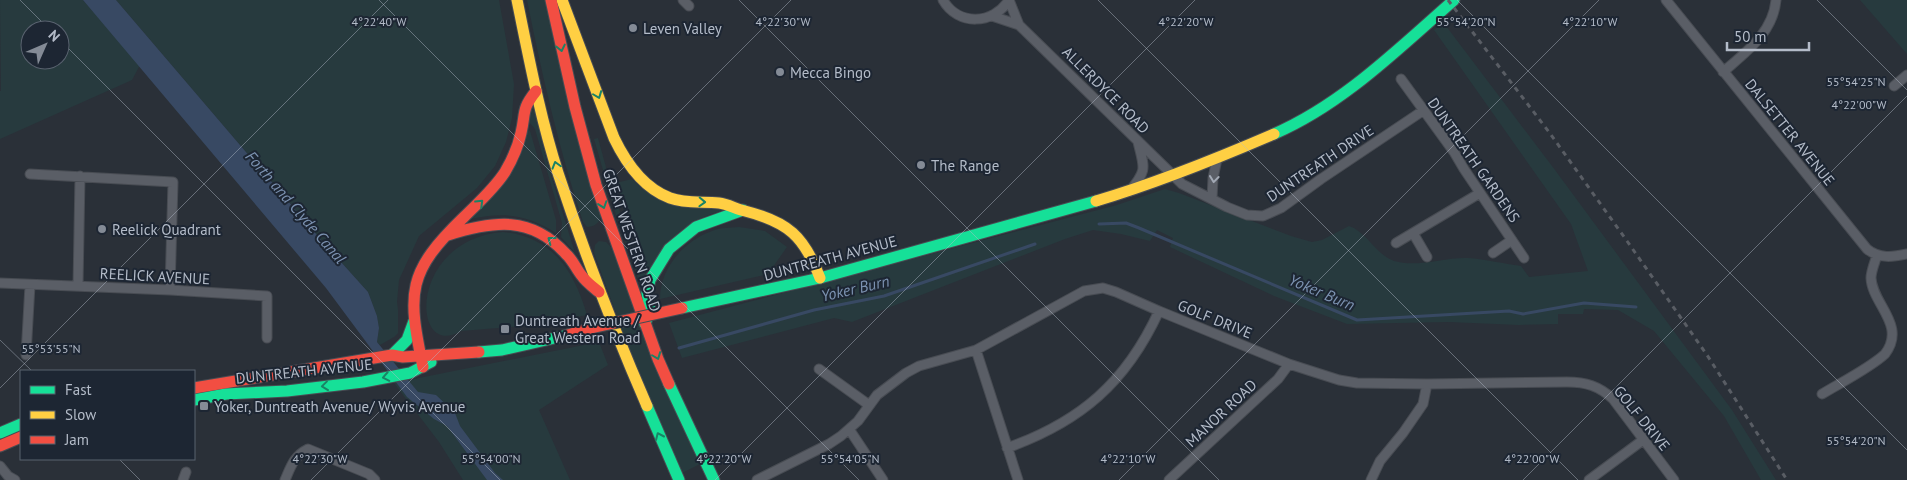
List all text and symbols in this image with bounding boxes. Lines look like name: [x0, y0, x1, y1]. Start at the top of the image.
text: 4°22'40"W: [352, 14, 406, 29]
text: 4°22'30"W: [756, 14, 810, 29]
text: 4°22'20"W: [1159, 14, 1213, 29]
text: 55°54'20"N: [1436, 14, 1496, 29]
text: 4°22'10"W: [1563, 14, 1617, 29]
place label: Leven Valley: [643, 19, 722, 38]
north arrow: [20, 20, 70, 70]
scale bar: [1727, 20, 1810, 52]
marker: Leven Valley: [627, 22, 639, 34]
text: N: [45, 26, 64, 45]
text: 50 m: [1734, 27, 1767, 46]
street label: ALLERDYCE ROAD: [1058, 42, 1154, 138]
one-way arrow: [555, 43, 566, 52]
place label: Mecca Bingo: [790, 63, 871, 82]
marker: Mecca Bingo: [774, 66, 786, 78]
text: 55°54'25"N: [1826, 74, 1886, 89]
street label: DALSETTER AVENUE: [1741, 75, 1839, 189]
one-way arrow: [591, 90, 602, 99]
street label: DUNTREATH GARDENS: [1424, 94, 1524, 226]
text: 4°22'00"W: [1832, 97, 1886, 112]
street label: DUNTREATH DRIVE: [1263, 120, 1377, 206]
water label: Forth and Clyde Canal: [241, 146, 351, 268]
place label: The Range: [931, 156, 999, 175]
marker: The Range: [915, 159, 927, 171]
one-way arrow: [552, 162, 562, 170]
street label: GREAT WESTERN ROAD: [599, 166, 665, 314]
one-way arrow: [1209, 176, 1220, 184]
one-way arrow: [698, 197, 706, 208]
one-way arrow: [474, 199, 483, 208]
one-way arrow: [597, 200, 607, 208]
place label: Reelick Quadrant: [112, 220, 221, 239]
marker: Reelick Quadrant: [96, 223, 108, 235]
street label: DUNTREATH AVENUE: [761, 231, 899, 285]
one-way arrow: [547, 237, 557, 246]
street label: REELICK AVENUE: [99, 264, 211, 288]
water label: Yoker Burn: [1286, 269, 1358, 315]
water label: Yoker Burn: [819, 270, 891, 306]
street label: GOLF DRIVE: [1175, 295, 1255, 343]
place label: Duntreath Avenue / Great Western Road: [515, 311, 640, 347]
marker: Duntreath Avenue / Great Western Road: [499, 323, 511, 335]
text: 55°53'55"N: [21, 341, 81, 356]
one-way arrow: [651, 351, 661, 360]
street label: DUNTREATH AVENUE: [235, 354, 373, 388]
legend: [20, 370, 195, 460]
one-way arrow: [382, 372, 391, 382]
street label: MANOR ROAD: [1181, 375, 1261, 451]
text: Fast: [65, 380, 92, 399]
one-way arrow: [321, 381, 330, 391]
street label: GOLF DRIVE: [1610, 381, 1674, 455]
place label: Yoker, Duntreath Avenue/ Wyvis Avenue: [214, 397, 465, 416]
marker: Yoker, Duntreath Avenue/ Wyvis Avenue: [198, 400, 210, 412]
text: Slow: [65, 405, 96, 424]
text: Jam: [64, 430, 89, 449]
one-way arrow: [654, 432, 665, 441]
text: 55°54'20"N: [1826, 433, 1886, 448]
text: 4°22'30"W: [293, 451, 347, 466]
text: 55°54'00"N: [461, 451, 521, 466]
text: 4°22'20"W: [697, 451, 751, 466]
text: 55°54'05"N: [820, 451, 880, 466]
text: 4°22'10"W: [1101, 451, 1155, 466]
text: 4°22'00"W: [1505, 451, 1559, 466]

